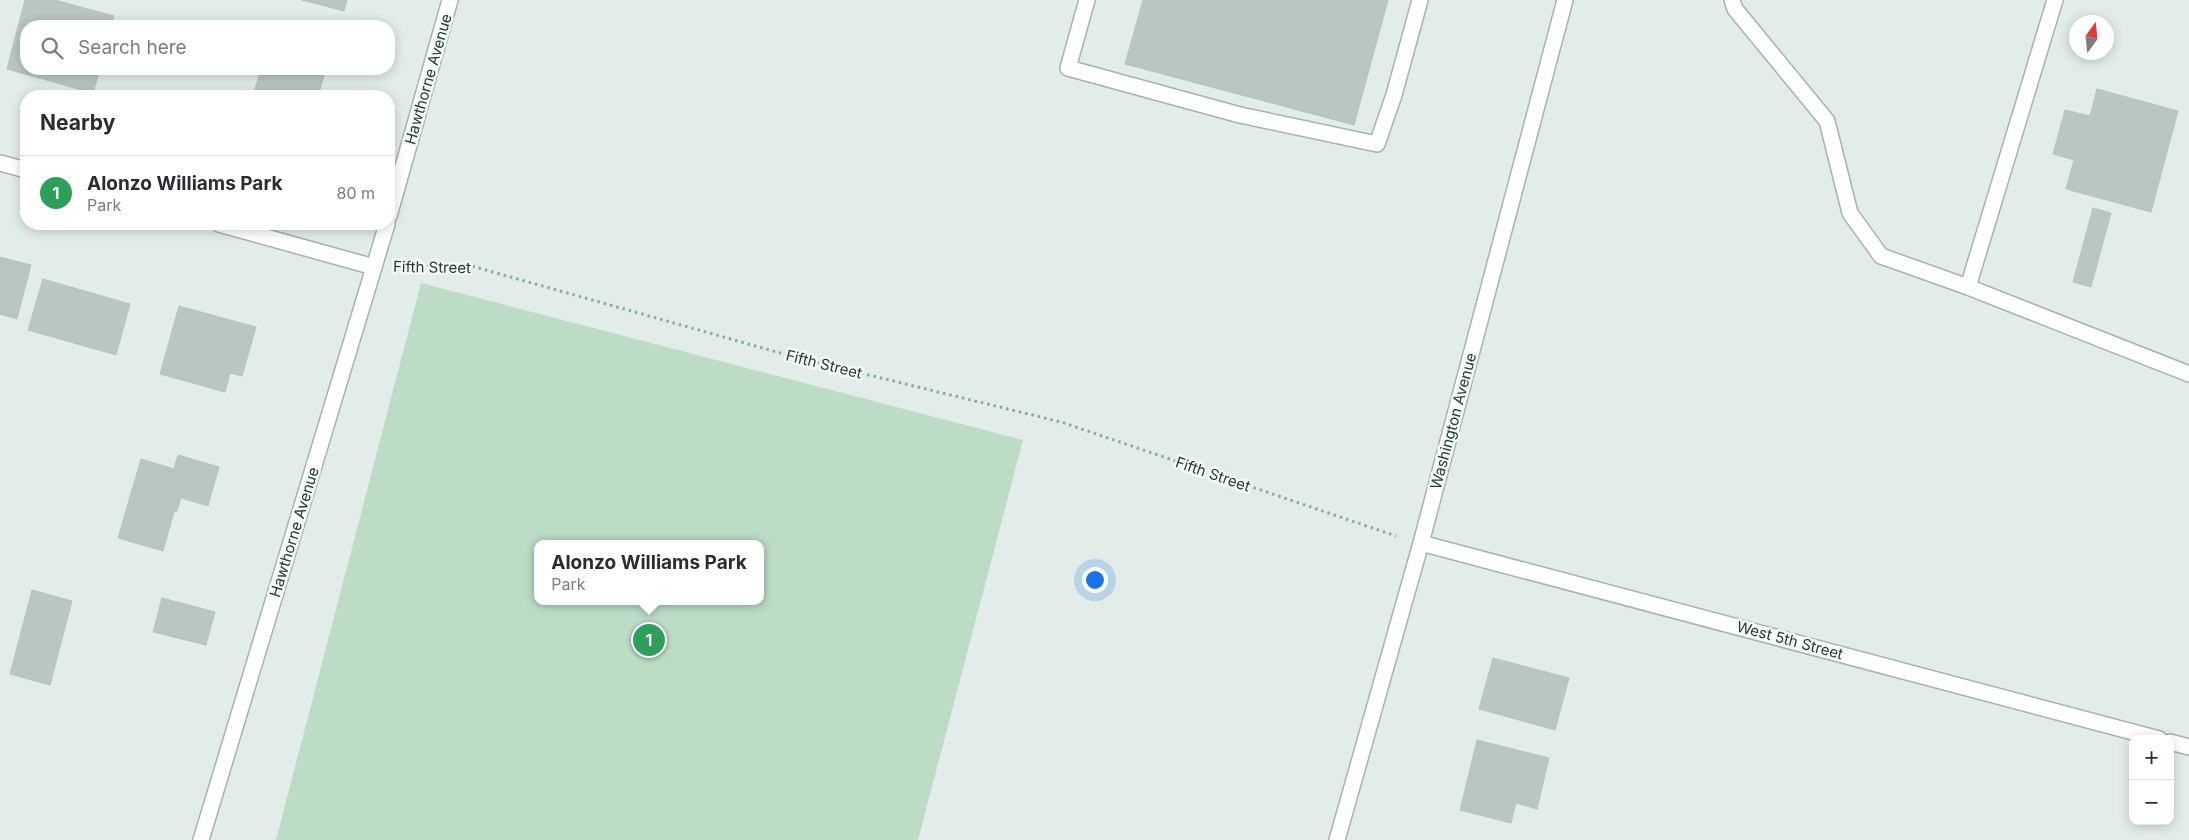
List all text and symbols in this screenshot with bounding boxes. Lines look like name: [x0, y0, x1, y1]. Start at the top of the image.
street label: Hawthorne Avenue: [400, 11, 456, 147]
north arrow: [2069, 15, 2114, 60]
search box: [20, 20, 395, 75]
icon: search: [38, 34, 66, 62]
text: Search here: [78, 36, 187, 59]
text: Nearby: [40, 110, 115, 135]
text: Alonzo Williams Park: [87, 172, 282, 195]
text: 1: [53, 183, 59, 203]
text: 80 m: [336, 183, 375, 203]
text: Park: [87, 195, 121, 215]
street label: Fifth Street: [393, 257, 471, 277]
street label: Fifth Street: [784, 345, 864, 383]
street label: Washington Avenue: [1426, 351, 1480, 491]
street label: Fifth Street: [1173, 452, 1253, 496]
street label: Hawthorne Avenue: [265, 465, 323, 599]
popup: [534, 540, 764, 605]
text: Alonzo Williams Park: [551, 551, 747, 574]
your location: [1082, 567, 1108, 593]
text: Park: [551, 574, 586, 594]
street label: West 5th Street: [1735, 617, 1845, 663]
pin: 1: [633, 621, 665, 659]
map controls: [2129, 735, 2174, 825]
button: +: [2129, 735, 2174, 780]
button: −: [2129, 780, 2174, 825]

